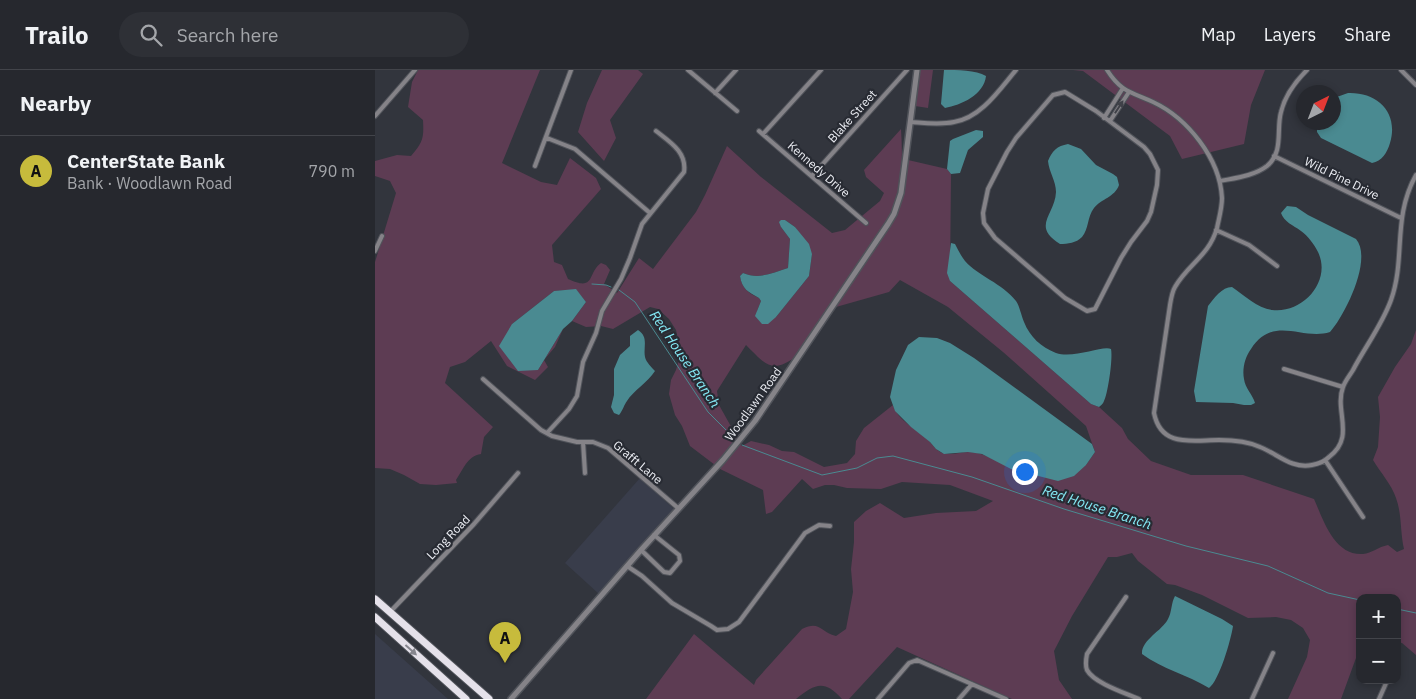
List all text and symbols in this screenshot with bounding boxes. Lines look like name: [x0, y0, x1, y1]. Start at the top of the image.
search box: [119, 12, 469, 57]
text: Trailo: [25, 19, 89, 51]
icon: search: [137, 21, 165, 49]
text: Search here: [177, 23, 278, 47]
text: Map: [1201, 23, 1236, 46]
text: Layers: [1264, 23, 1316, 46]
text: Share: [1344, 23, 1391, 46]
north arrow: [1296, 85, 1341, 130]
street label: Blake Street: [824, 86, 880, 146]
text: Nearby: [20, 89, 91, 117]
one-way arrow: [1114, 100, 1124, 114]
street label: Kennedy Drive: [785, 138, 854, 200]
text: CenterState Bank: [67, 149, 225, 173]
street label: Wild Pine Drive: [1302, 153, 1382, 203]
text: A: [31, 161, 41, 181]
text: 790 m: [308, 161, 355, 181]
text: Bank · Woodlawn Road: [67, 173, 232, 193]
water label: Red House Branch: [646, 307, 724, 411]
street label: Woodlawn Road: [721, 364, 785, 444]
street label: Grafft Lane: [610, 437, 666, 487]
your location: [1012, 459, 1038, 485]
water label: Red House Branch: [1040, 481, 1154, 533]
street label: Long Road: [423, 512, 473, 562]
map controls: [1356, 594, 1401, 684]
button: +: [1356, 594, 1401, 639]
pin: A: [489, 622, 521, 663]
button: −: [1356, 639, 1401, 684]
one-way arrow: [405, 644, 417, 656]

